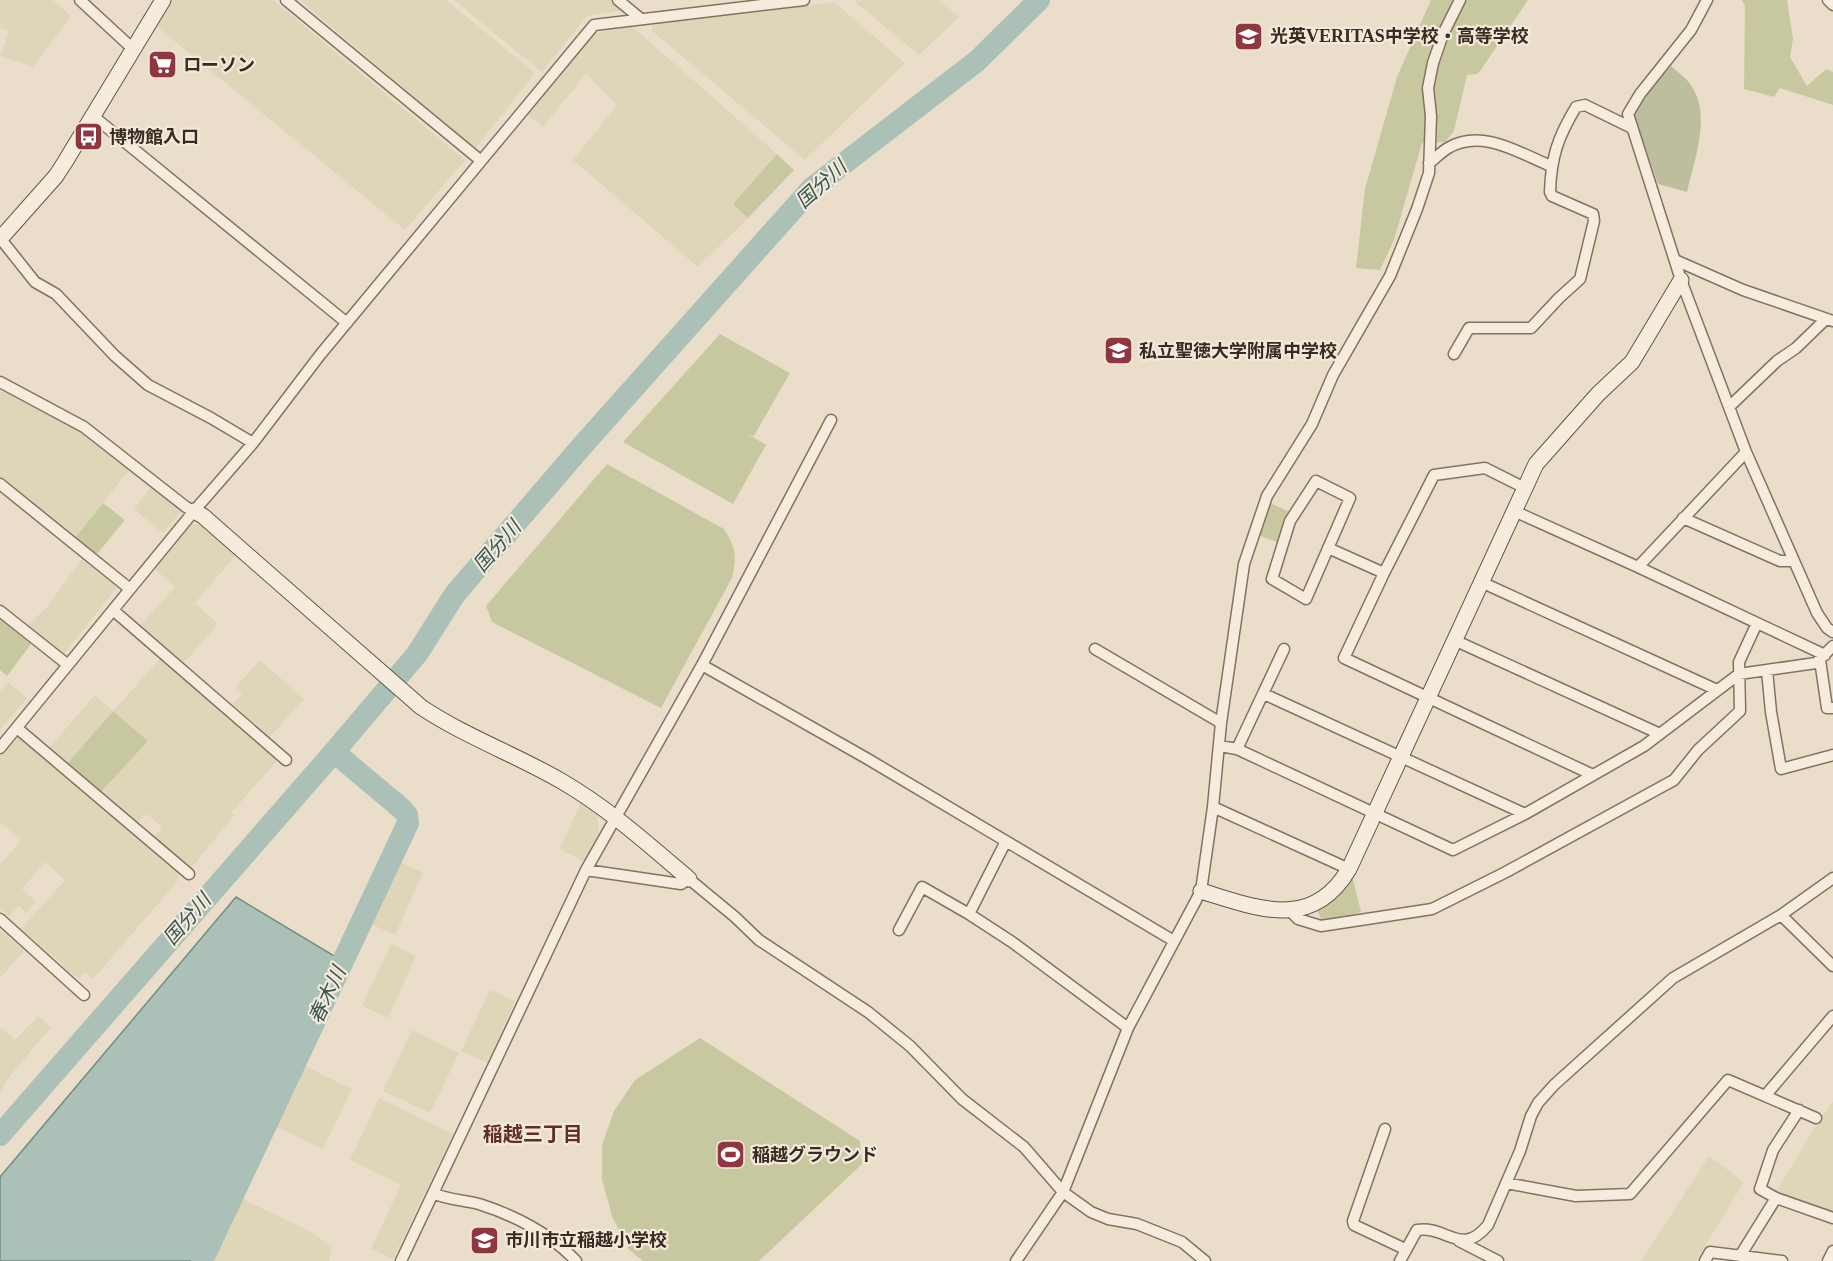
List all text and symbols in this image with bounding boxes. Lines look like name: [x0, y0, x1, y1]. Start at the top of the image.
school or university icon: 光英VERITAS中学校・高等学校: [1233, 20, 1265, 52]
place label: 光英VERITAS中学校・高等学校: [1270, 26, 1529, 46]
supermarket icon: ローソン: [146, 49, 178, 81]
place label: ローソン: [183, 55, 255, 75]
bus stop icon: 博物館入口: [72, 121, 104, 153]
place label: 博物館入口: [109, 127, 199, 147]
water label: 国分川: [791, 154, 852, 212]
school or university icon: 私立聖徳大学附属中学校: [1102, 335, 1134, 367]
place label: 私立聖徳大学附属中学校: [1139, 341, 1337, 361]
water label: 国分川: [469, 515, 526, 576]
water label: 国分川: [159, 888, 216, 949]
water label: 春木川: [304, 961, 350, 1027]
district label: 稲越三丁目: [483, 1123, 583, 1145]
sports icon: 稲越グラウンド: [715, 1139, 747, 1171]
place label: 稲越グラウンド: [752, 1145, 878, 1165]
school or university icon: 市川市立稲越小学校: [468, 1224, 500, 1256]
place label: 市川市立稲越小学校: [505, 1230, 667, 1250]

